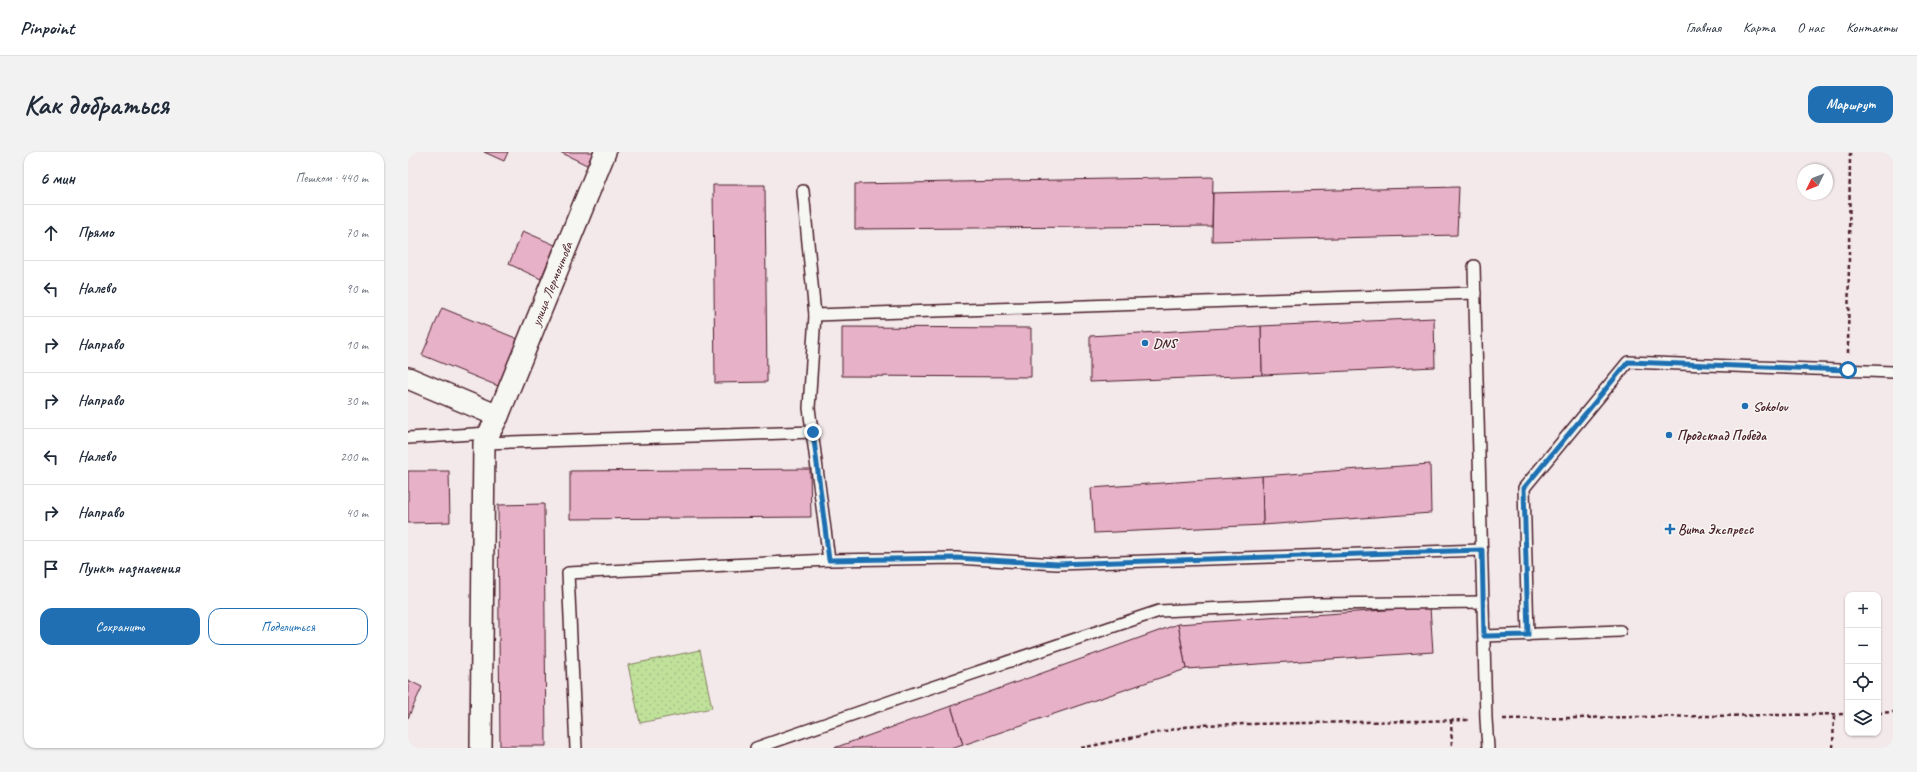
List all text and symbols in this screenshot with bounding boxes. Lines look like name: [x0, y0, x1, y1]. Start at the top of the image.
text: Pinpoint: [20, 16, 74, 40]
text: Главная: [1686, 19, 1721, 36]
text: Карта: [1743, 19, 1775, 36]
text: О нас: [1797, 19, 1824, 36]
text: Контакты: [1846, 19, 1897, 36]
button: Маршрут: [1808, 86, 1893, 123]
text: Как добраться: [24, 87, 169, 122]
north arrow: [1797, 164, 1833, 200]
text: 6 мин: [40, 168, 75, 189]
text: Пешком · 440 m: [295, 170, 368, 186]
icon: ahead: [40, 222, 62, 244]
text: Прямо: [78, 223, 114, 242]
text: 70 m: [346, 225, 368, 241]
street label: улица Лермонтова: [527, 239, 577, 330]
icon: left: [40, 278, 62, 300]
text: Налево: [78, 279, 116, 298]
text: 90 m: [346, 281, 368, 297]
icon: right: [40, 334, 62, 356]
text: Направо: [78, 335, 124, 354]
place label: DNS: [1153, 335, 1179, 352]
text: 10 m: [346, 337, 368, 353]
marker: DNS: [1140, 338, 1150, 348]
route start: [1839, 361, 1857, 379]
icon: right: [40, 390, 62, 412]
text: Направо: [78, 391, 124, 410]
text: 30 m: [346, 393, 368, 409]
place label: Sokolov: [1753, 398, 1789, 415]
marker: Sokolov: [1740, 401, 1750, 411]
route end: [804, 423, 822, 441]
place label: Продсклад Победа: [1677, 427, 1767, 444]
marker: Продсклад Победа: [1664, 430, 1674, 440]
icon: left: [40, 446, 62, 468]
text: Налево: [78, 447, 116, 466]
text: 200 m: [340, 449, 368, 465]
icon: right: [40, 502, 62, 524]
text: Направо: [78, 503, 124, 522]
text: 40 m: [346, 505, 368, 521]
place label: Вита Экспресс: [1678, 521, 1754, 538]
marker: Вита Экспресс: [1665, 524, 1675, 534]
icon: arrive: [40, 558, 62, 580]
text: Пункт назначения: [78, 559, 180, 578]
map controls: [1845, 592, 1881, 736]
button: +: [1845, 592, 1881, 628]
button: Сохранить: [40, 608, 200, 645]
button: Поделиться: [208, 608, 368, 645]
button: −: [1845, 628, 1881, 664]
button: locate: [1845, 664, 1881, 700]
button: layers: [1845, 700, 1881, 736]

